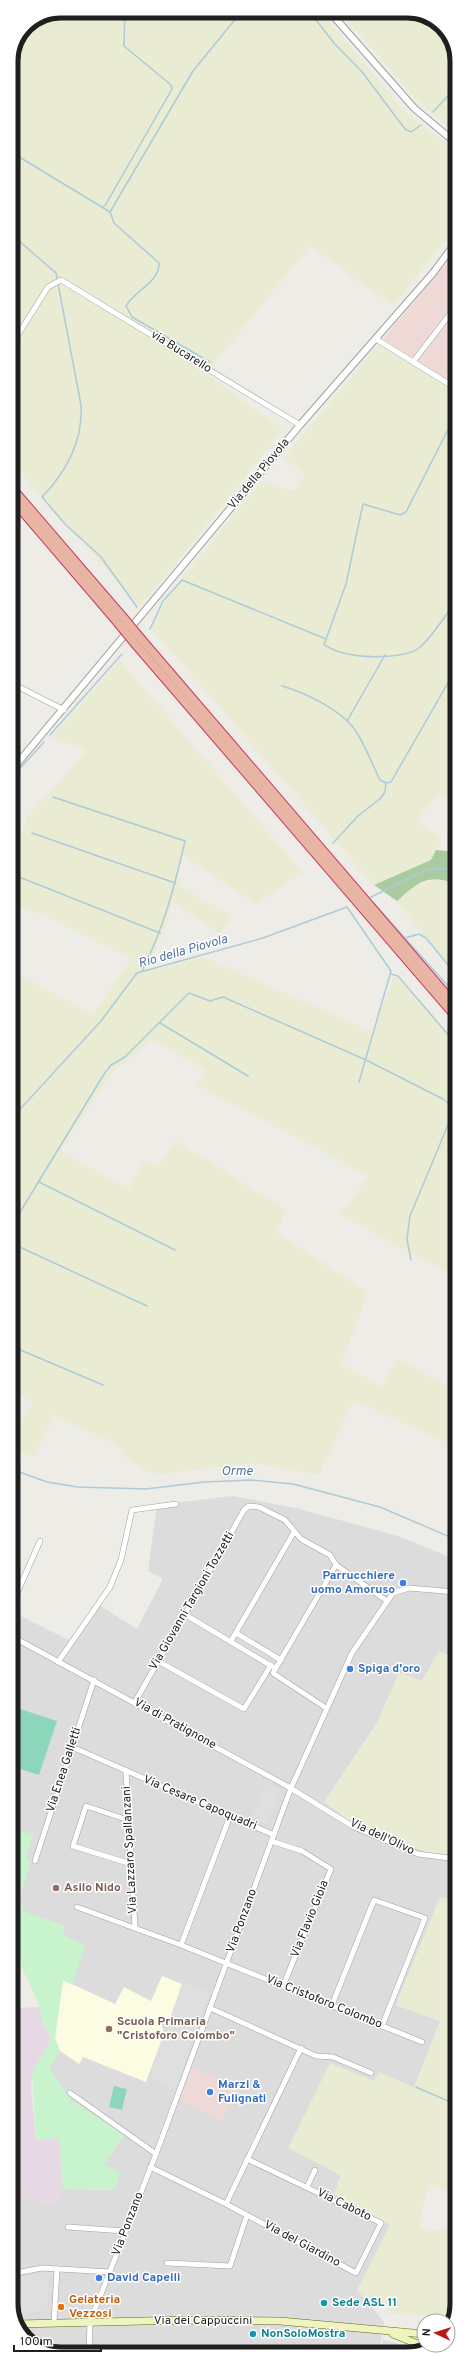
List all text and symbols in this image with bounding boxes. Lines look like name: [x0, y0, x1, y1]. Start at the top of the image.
street label: via Bucarello: [147, 327, 215, 377]
street label: Via della Piovola: [225, 435, 293, 513]
water label: Rio della Piovola: [136, 932, 230, 972]
water label: Orme: [221, 1464, 253, 1480]
street label: Via Giovanni Targioni Tozzetti: [146, 1529, 238, 1673]
place label: Parrucchiere uomo Amoruso: [311, 1568, 395, 1598]
marker: Parrucchiere uomo Amoruso: [398, 1578, 408, 1588]
place label: Spiga d'oro: [358, 1661, 421, 1677]
marker: Spiga d'oro: [345, 1664, 355, 1674]
street label: Via di Pratignone: [131, 1695, 219, 1753]
street label: Via Enea Galletti: [43, 1725, 85, 1815]
street label: Via Cesare Capoquadri: [141, 1772, 259, 1834]
street label: Via Lazzaro Spallanzani: [119, 1786, 141, 1914]
street label: Via dell'Olivo: [347, 1815, 417, 1859]
street label: Via Flavio Gioia: [287, 1878, 333, 1960]
place label: Asilo Nido: [64, 1880, 121, 1896]
marker: Asilo Nido: [51, 1883, 61, 1893]
street label: Via Ponzano: [223, 1886, 261, 1955]
street label: Via Cristoforo Colombo: [263, 1971, 385, 2033]
place label: Scuola Primaria "Cristoforo Colombo": [117, 2014, 235, 2044]
marker: Scuola Primaria "Cristoforo Colombo": [104, 2024, 114, 2034]
place label: Marzi & Fulignati: [218, 2077, 266, 2107]
marker: Marzi & Fulignati: [205, 2087, 215, 2097]
street label: Via Caboto: [314, 2185, 374, 2225]
street label: Via Ponzano: [108, 2190, 148, 2258]
street label: Via del Giardino: [261, 2217, 343, 2271]
place label: David Capelli: [107, 2270, 180, 2286]
marker: David Capelli: [94, 2273, 104, 2283]
place label: Gelateria Vezzosi: [69, 2292, 120, 2322]
place label: Sede ASL 11: [332, 2295, 397, 2311]
marker: Sede ASL 11: [319, 2298, 329, 2308]
marker: Gelateria Vezzosi: [56, 2302, 66, 2312]
street label: Via dei Cappuccini: [154, 2313, 252, 2329]
north arrow: [416, 2313, 456, 2353]
place label: NonSoloMostra: [261, 2326, 346, 2342]
scale bar: [14, 2327, 101, 2353]
text: N: [420, 2328, 434, 2337]
marker: NonSoloMostra: [248, 2329, 258, 2339]
text: 100 m: [20, 2334, 53, 2350]

